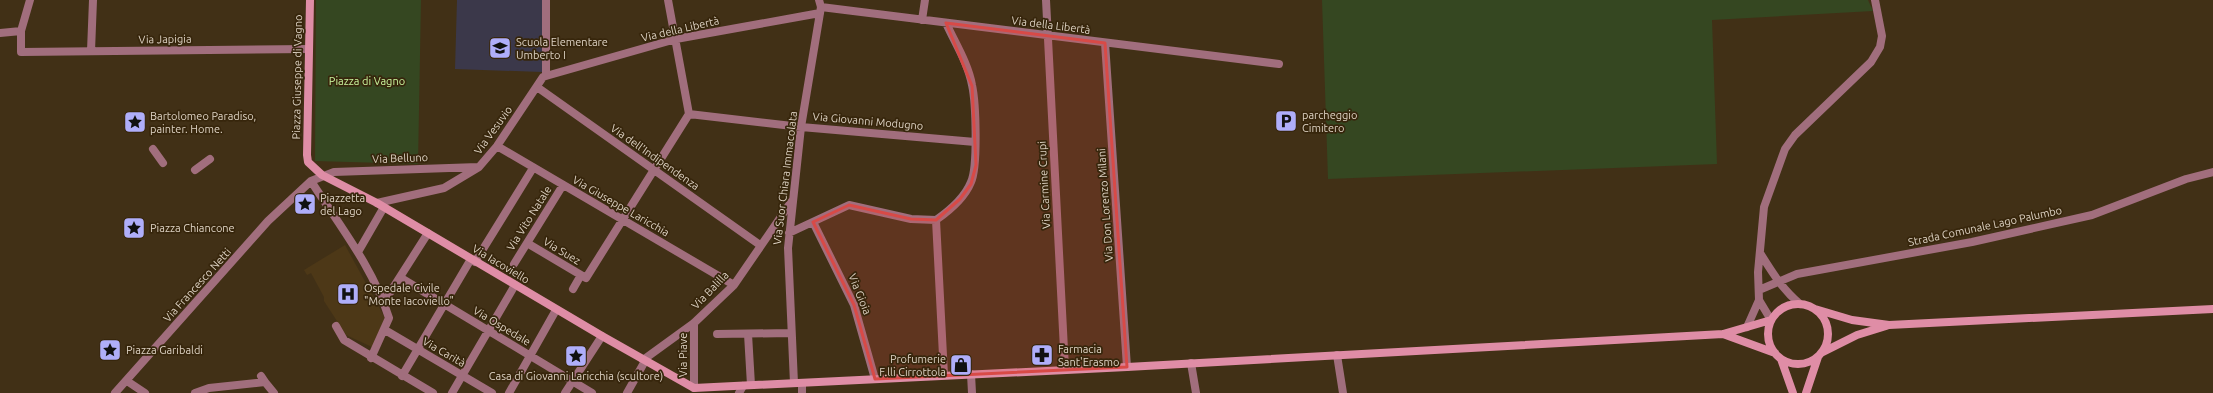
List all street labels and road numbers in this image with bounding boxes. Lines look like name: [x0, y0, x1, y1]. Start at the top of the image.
street label: Piazza Giuseppe di Vagno: [290, 14, 304, 140]
street label: Via della Libertà: [640, 14, 720, 44]
street label: Via della Libertà: [1011, 14, 1091, 36]
street label: Via Japigia: [138, 33, 192, 45]
street label: Via Vesuvio: [472, 104, 514, 156]
street label: Via Giovanni Modugno: [812, 110, 924, 132]
street label: Via Suor Chiara Immacolata: [771, 111, 799, 245]
street label: Via dell'Indipendenza: [608, 122, 702, 192]
street label: Via Carmine Crupi: [1036, 141, 1052, 229]
street label: Via Don Lorenzo Milani: [1095, 148, 1115, 262]
street label: Via Belluno: [372, 151, 428, 165]
street label: Via Giuseppe Laricchia: [571, 173, 671, 239]
street label: Via Vito Natale: [504, 183, 554, 253]
street label: Strada Comunale Lago Palumbo: [1907, 204, 2063, 248]
street label: Via Suez: [541, 235, 583, 267]
street label: Via Iacoviello: [470, 242, 532, 286]
street label: Via Francesco Netti: [161, 246, 233, 324]
street label: Via Balilla: [689, 269, 731, 311]
street label: Via Gioia: [846, 272, 874, 316]
street label: Via Ospedale: [471, 304, 533, 348]
street label: Via Piave: [677, 333, 689, 377]
street label: Via Carità: [420, 335, 468, 369]

